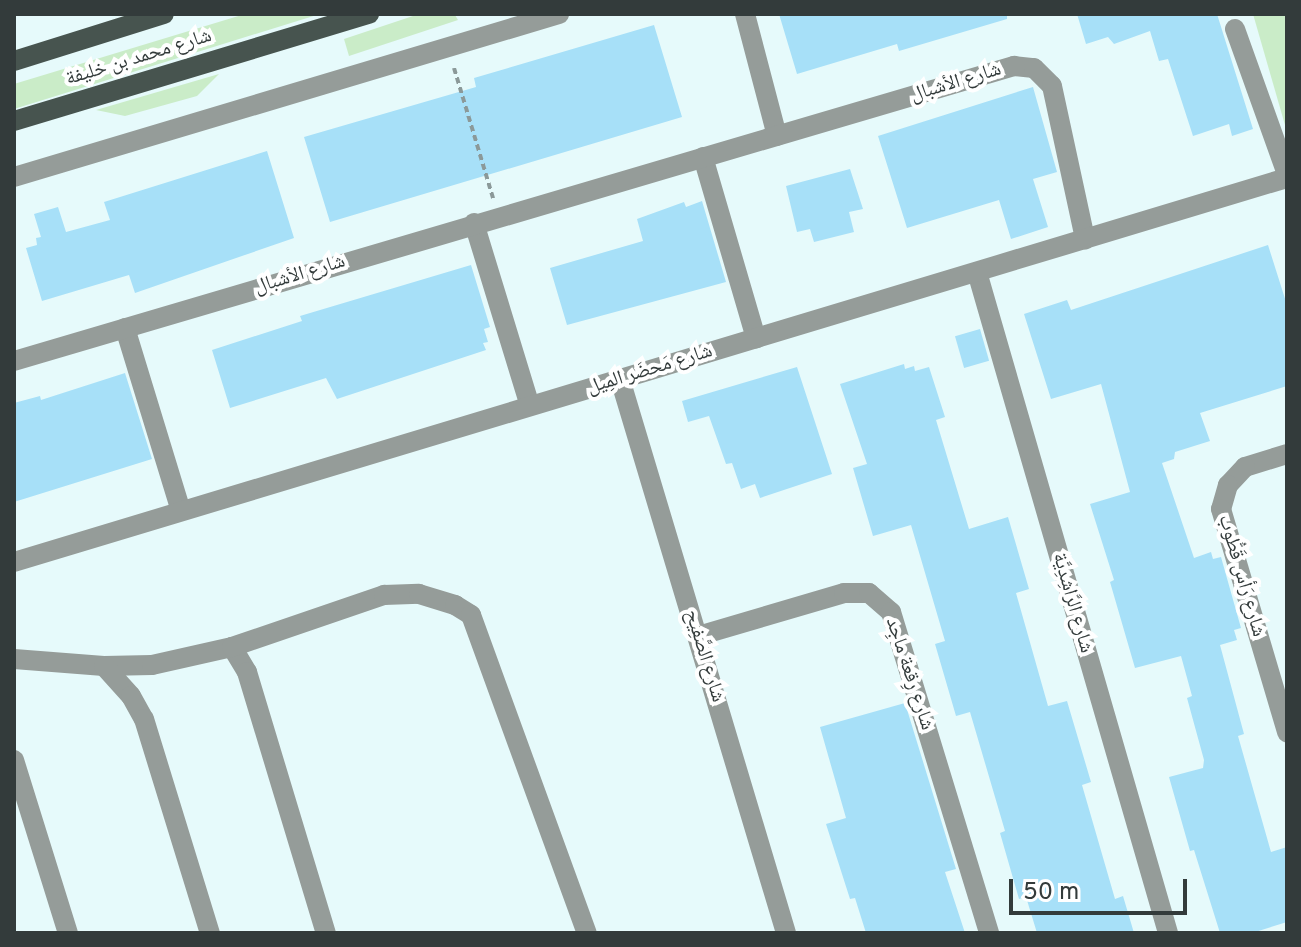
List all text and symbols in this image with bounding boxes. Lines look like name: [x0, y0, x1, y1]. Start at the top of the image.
street label: شارع محمد بن خليفة: [63, 24, 215, 92]
street label: شارع الأشبال: [908, 58, 1004, 108]
street label: شارع الأشبال: [252, 250, 348, 300]
street label: شارع مَحضَر المِيل: [584, 340, 716, 400]
street label: شارع رَأس قَطُّوب: [1212, 512, 1270, 640]
street label: شارع الرَّاشِدِيَّة: [1046, 550, 1098, 656]
street label: شارع الصَّفِيح: [679, 607, 729, 705]
street label: شارع رِقعة ماجِد: [879, 615, 939, 733]
scale bar: [1013, 863, 1191, 913]
text: 50 m: [1023, 878, 1079, 908]

